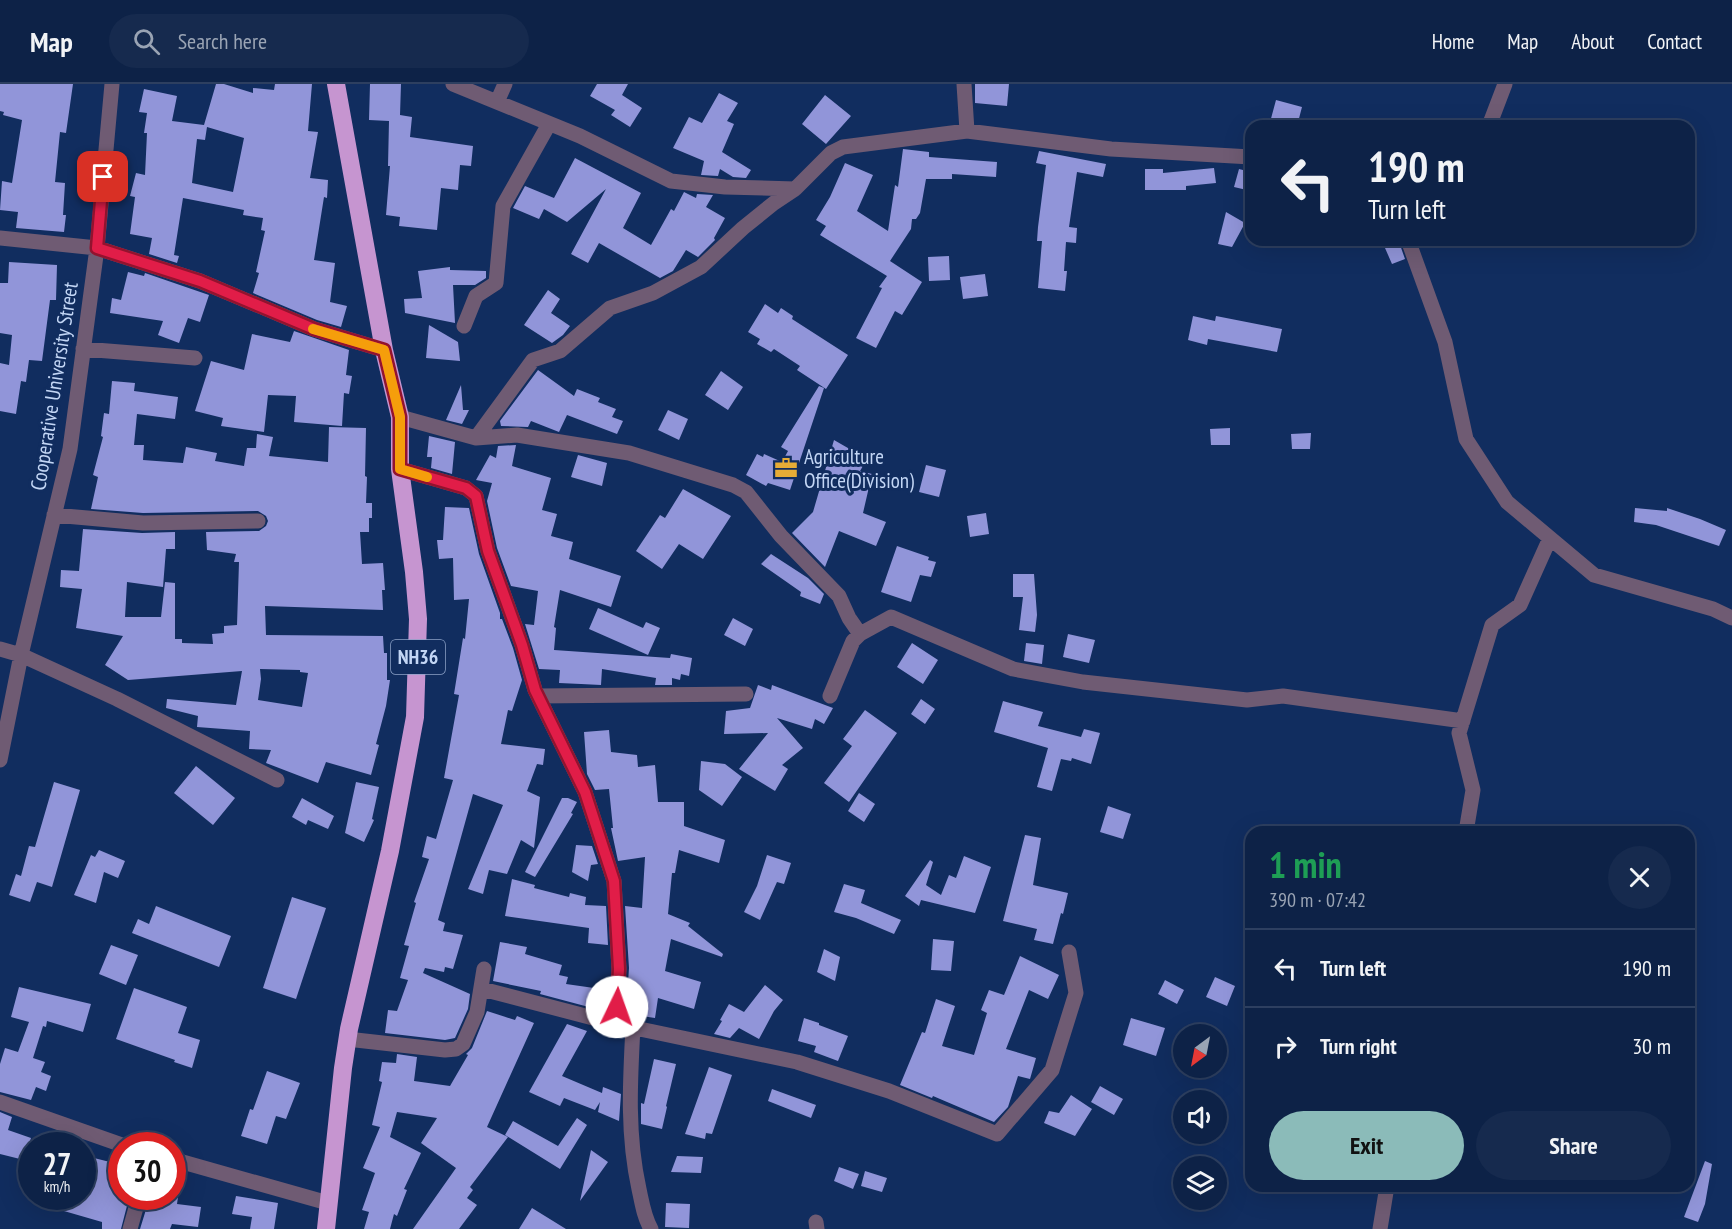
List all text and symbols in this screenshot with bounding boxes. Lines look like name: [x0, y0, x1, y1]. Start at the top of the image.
search box: [109, 14, 529, 68]
text: Map: [30, 23, 73, 60]
icon: search: [130, 25, 163, 58]
text: Search here: [178, 27, 267, 55]
text: Home: [1432, 28, 1474, 55]
text: Map: [1507, 28, 1538, 55]
text: About: [1571, 28, 1614, 55]
text: Contact: [1647, 28, 1702, 55]
text: 190 m: [1368, 139, 1465, 194]
icon: left: [1269, 144, 1347, 222]
pin: [77, 151, 128, 202]
icon: arrive: [86, 160, 119, 193]
text: Turn left: [1368, 192, 1446, 226]
street label: Cooperative University Street: [24, 280, 84, 492]
place label: Agriculture Office(Division): [804, 443, 914, 494]
office icon: Agriculture Office(Division): [773, 455, 799, 481]
road number: NH36: [391, 640, 445, 674]
text: 1 min: [1269, 841, 1342, 888]
button: close: [1608, 846, 1671, 909]
text: 390 m · 07:42: [1269, 887, 1366, 913]
icon: left: [1269, 952, 1302, 985]
text: Turn left: [1320, 954, 1386, 982]
text: 190 m: [1622, 954, 1671, 982]
position arrow: [585, 975, 649, 1039]
north arrow: [1173, 1024, 1227, 1078]
map controls: [1173, 1024, 1227, 1210]
icon: right: [1269, 1030, 1302, 1063]
text: Turn right: [1320, 1032, 1397, 1060]
text: 30 m: [1632, 1032, 1671, 1060]
button: sound: [1173, 1090, 1227, 1144]
button: Exit: [1269, 1111, 1464, 1180]
button: Share: [1476, 1111, 1671, 1180]
speed limit sign: 30: [108, 1132, 186, 1210]
text: 27: [43, 1144, 71, 1183]
button: layers: [1173, 1156, 1227, 1210]
text: km/h: [44, 1177, 70, 1196]

